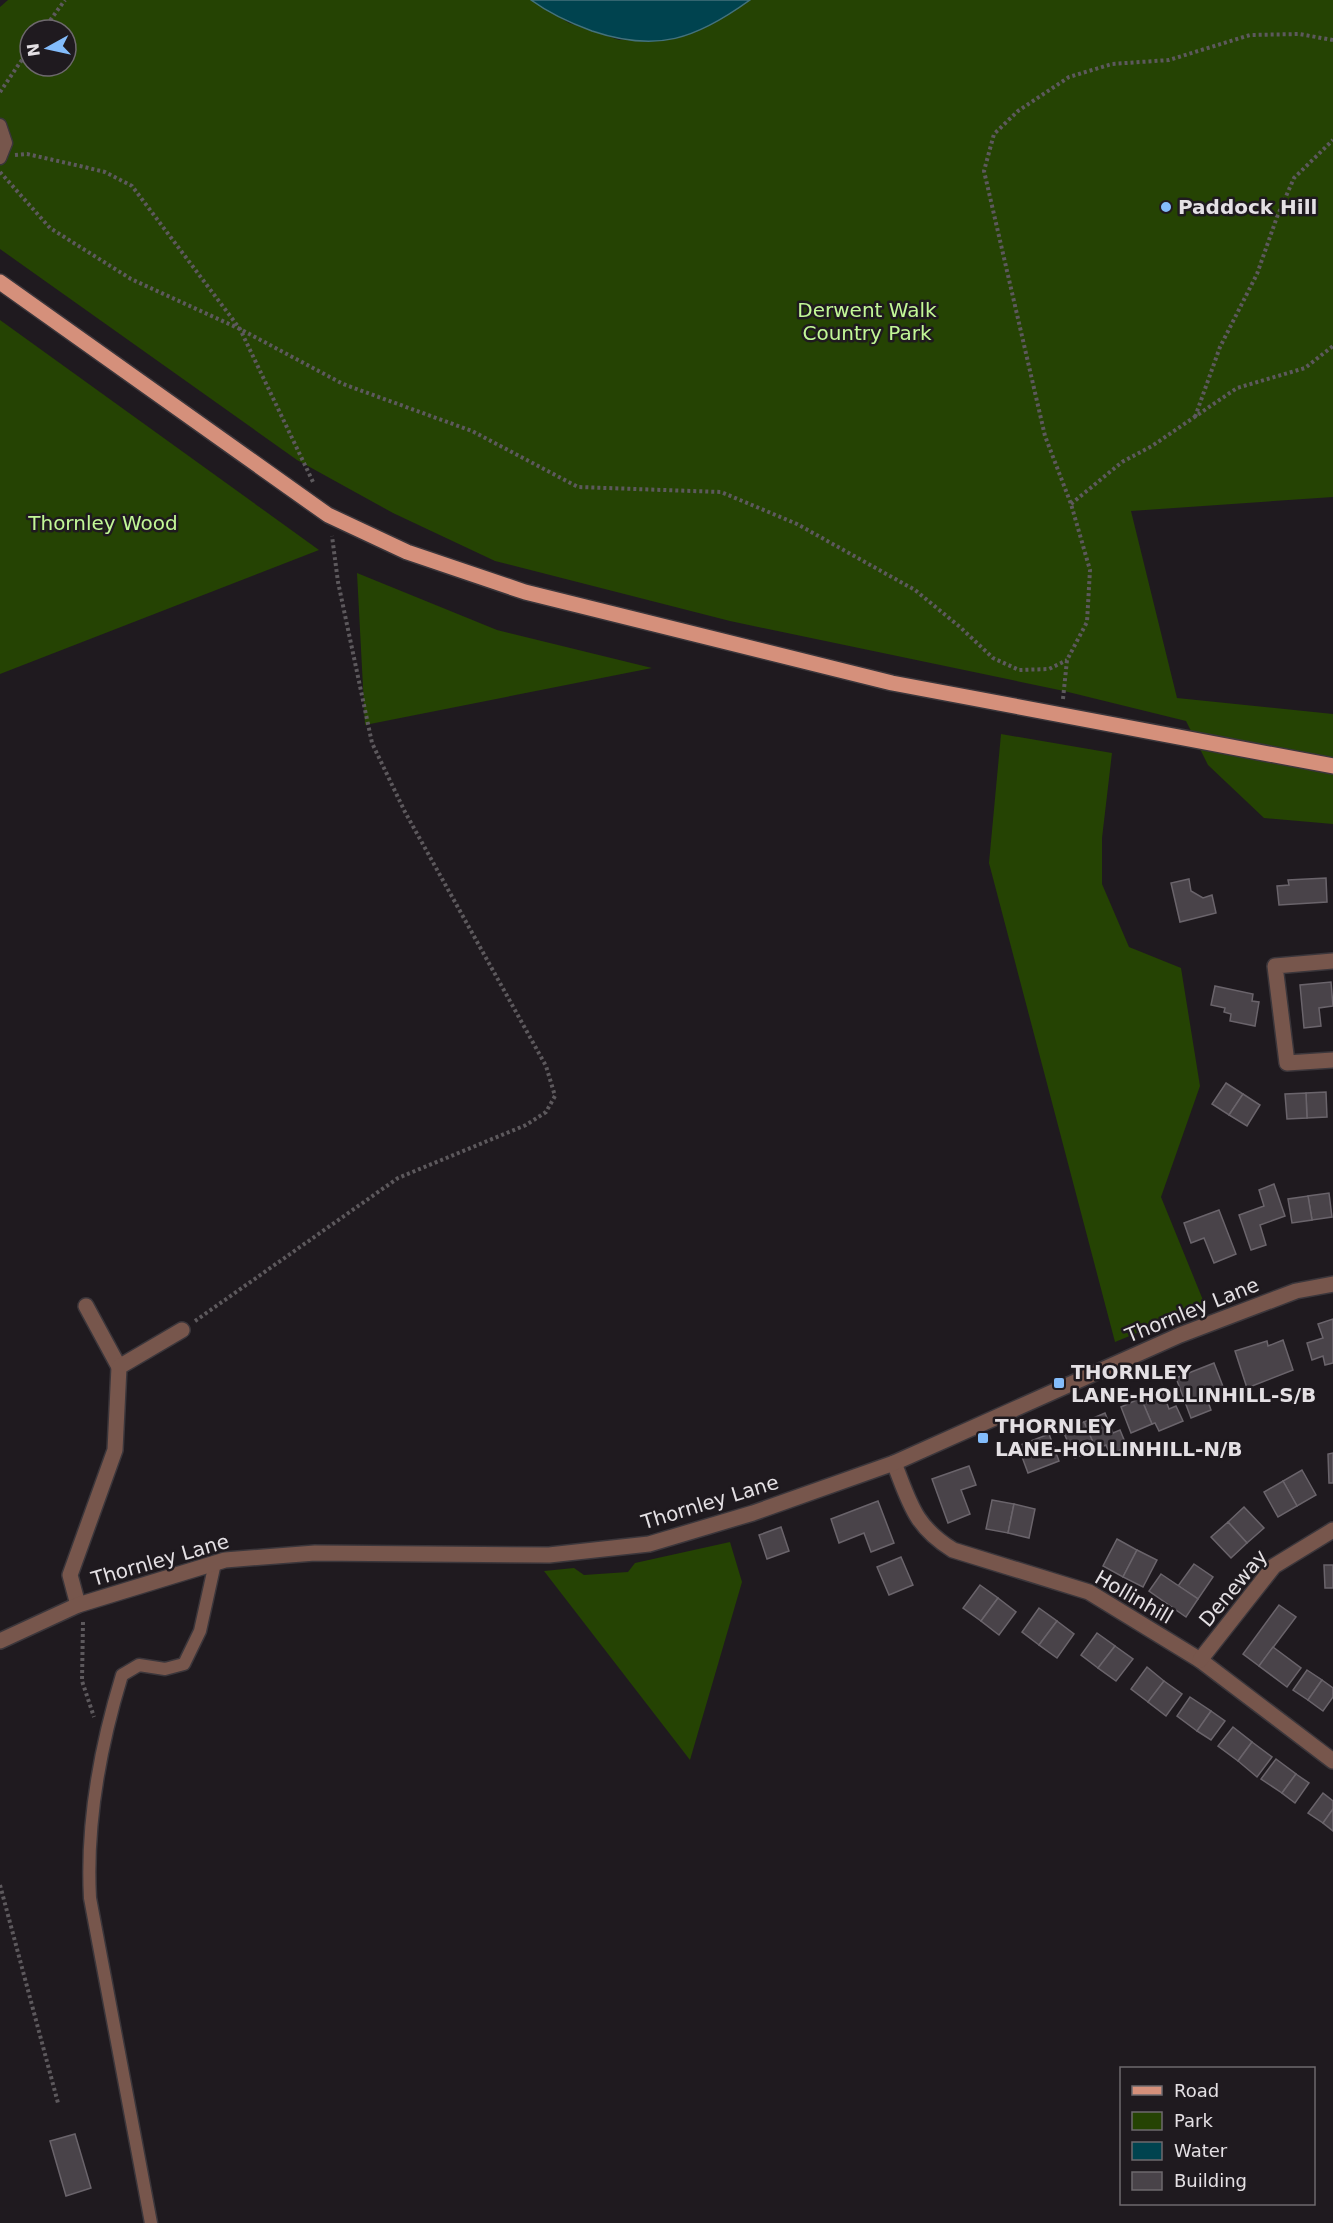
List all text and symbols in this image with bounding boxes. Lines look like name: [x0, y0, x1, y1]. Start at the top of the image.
north arrow: [18, 18, 78, 78]
text: N: [23, 42, 44, 58]
place label: Paddock Hill: [1178, 195, 1317, 219]
marker: Paddock Hill: [1159, 200, 1173, 214]
park label: Derwent Walk Country Park: [797, 298, 937, 345]
park label: Thornley Wood: [27, 511, 178, 535]
street label: Thornley Lane: [1121, 1272, 1262, 1348]
place label: THORNLEY LANE-HOLLINHILL-S/B: [1071, 1360, 1316, 1407]
marker: THORNLEY LANE-HOLLINHILL-S/B: [1052, 1376, 1066, 1390]
place label: THORNLEY LANE-HOLLINHILL-N/B: [995, 1414, 1243, 1461]
marker: THORNLEY LANE-HOLLINHILL-N/B: [976, 1431, 990, 1445]
street label: Thornley Lane: [638, 1470, 781, 1535]
street label: Thornley Lane: [87, 1529, 232, 1591]
street label: Deneway: [1194, 1544, 1272, 1631]
street label: Hollinhill: [1091, 1565, 1177, 1629]
legend: [1120, 2067, 1315, 2205]
text: Road: [1174, 2080, 1219, 2101]
text: Park: [1174, 2110, 1213, 2131]
text: Water: [1174, 2140, 1228, 2161]
text: Building: [1174, 2170, 1247, 2191]

